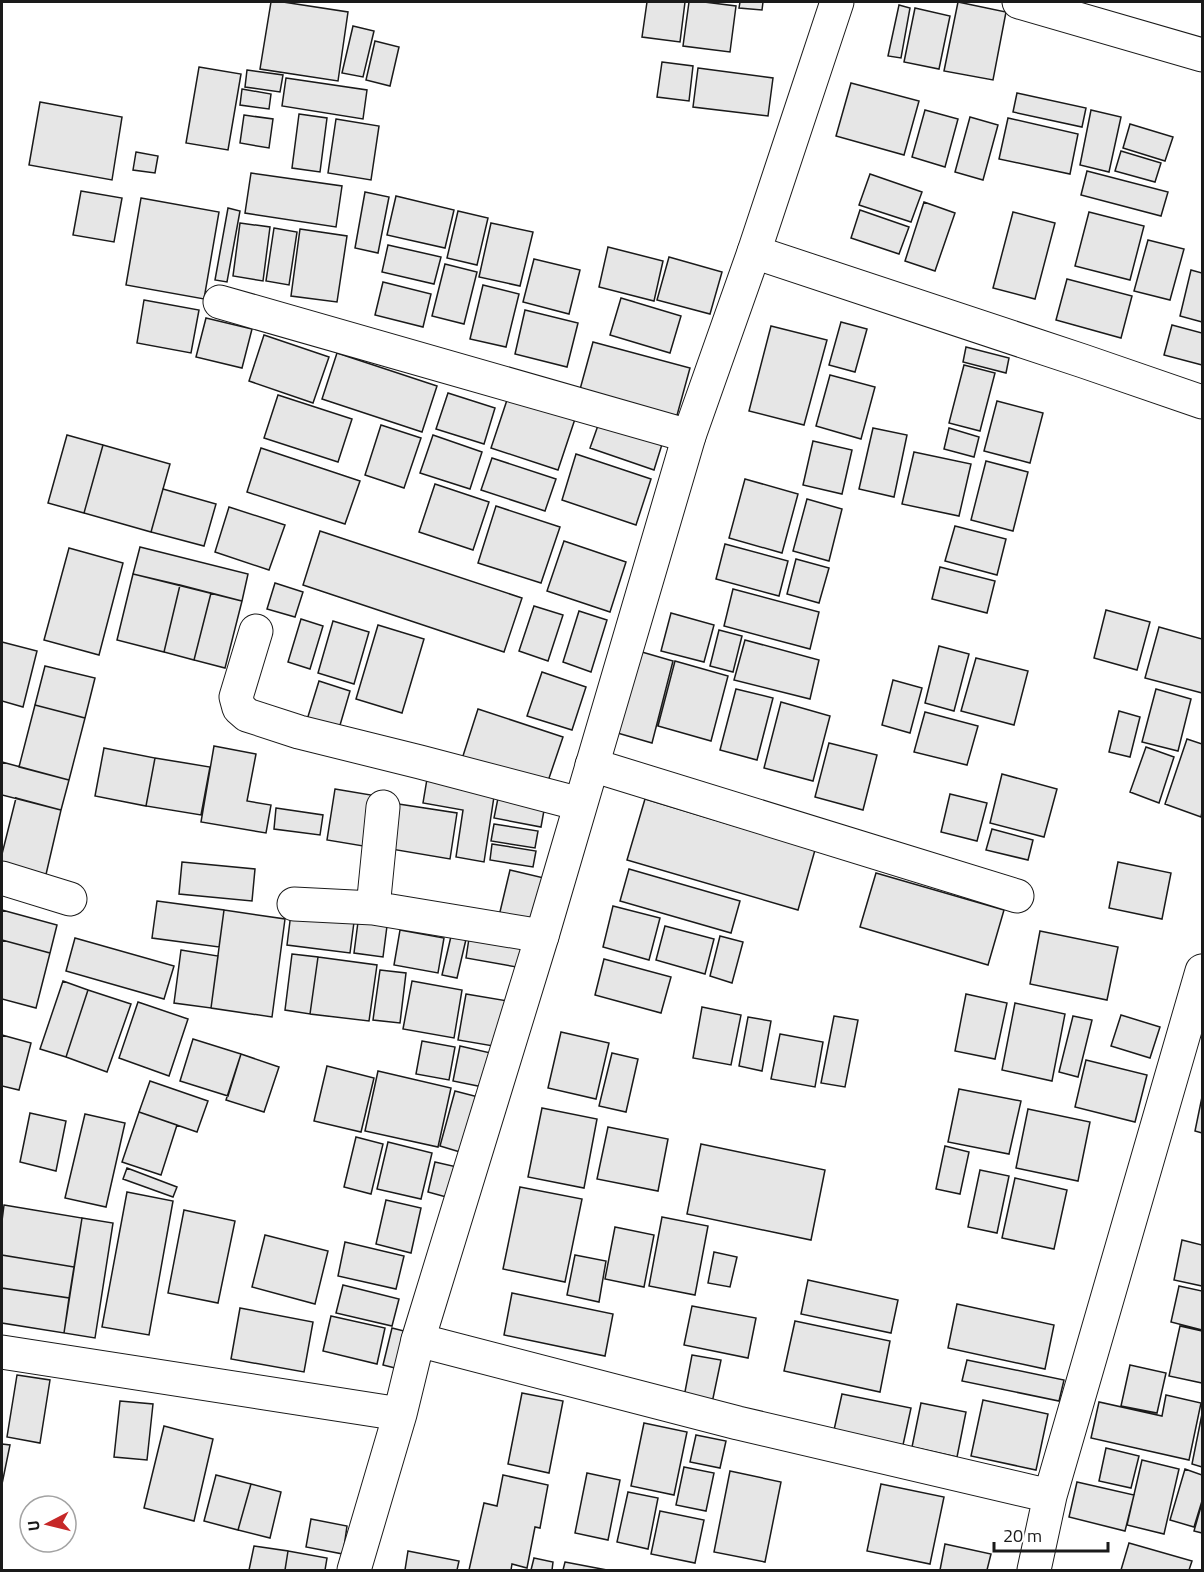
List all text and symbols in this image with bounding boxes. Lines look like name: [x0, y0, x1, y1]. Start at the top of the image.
north arrow: [18, 1494, 78, 1554]
scale bar: [994, 1515, 1108, 1553]
text: U: [21, 1519, 46, 1532]
text: 20 m: [1003, 1522, 1042, 1549]

